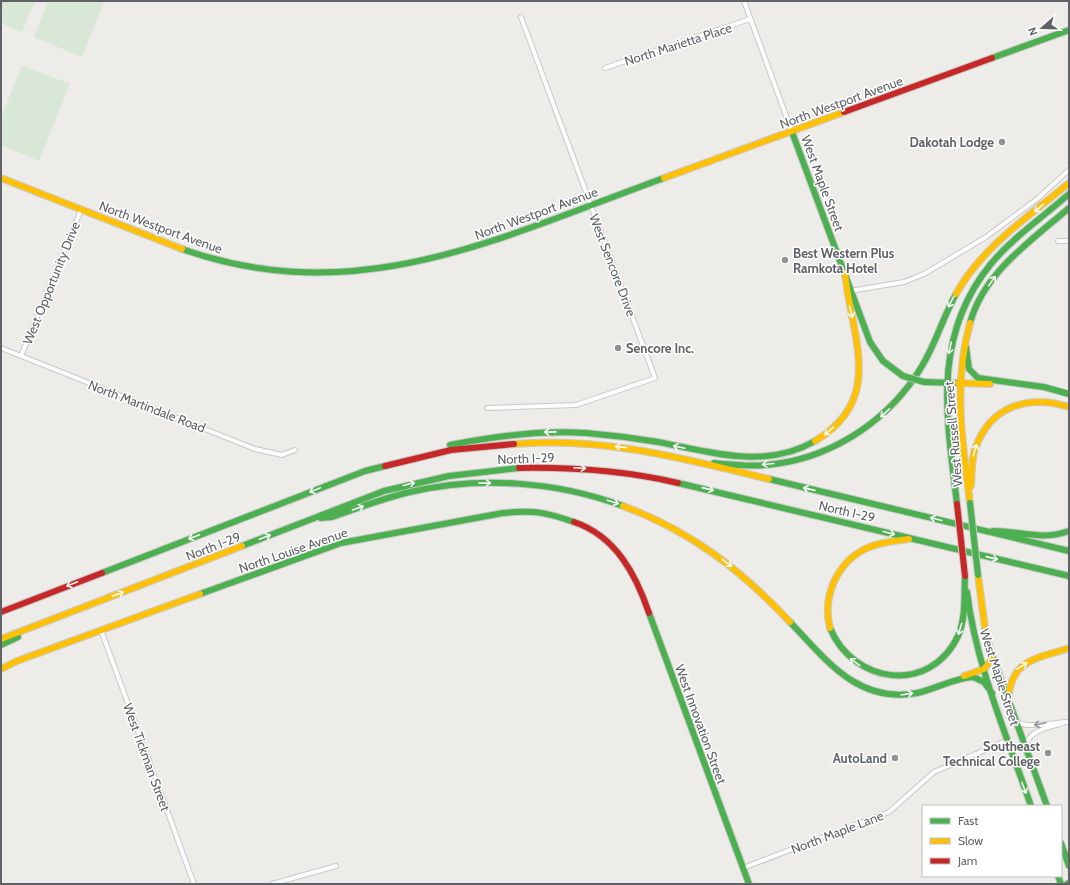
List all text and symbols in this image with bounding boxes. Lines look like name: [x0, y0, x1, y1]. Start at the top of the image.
north arrow: [1022, 8, 1062, 48]
street label: North Marietta Place: [622, 19, 734, 69]
text: N: [1025, 25, 1041, 37]
street label: North Westport Avenue: [777, 72, 905, 132]
street label: West Maple Street: [798, 133, 848, 234]
place label: Dakotah Lodge: [909, 134, 994, 150]
marker: Dakotah Lodge: [997, 137, 1007, 147]
street label: North Westport Avenue: [472, 183, 600, 243]
street label: North Westport Avenue: [97, 197, 225, 257]
one-way arrow: [1034, 204, 1044, 213]
street label: West Sencore Drive: [586, 212, 640, 319]
street label: West Opportunity Drive: [19, 219, 83, 347]
place label: Best Western Plus Ramkota Hotel: [793, 245, 895, 276]
marker: Best Western Plus Ramkota Hotel: [780, 255, 790, 265]
one-way arrow: [988, 276, 996, 287]
one-way arrow: [947, 296, 954, 308]
one-way arrow: [847, 305, 855, 318]
place label: Sencore Inc.: [626, 340, 694, 356]
one-way arrow: [946, 341, 954, 354]
marker: Sencore Inc.: [613, 343, 623, 353]
street label: North Martindale Road: [86, 376, 208, 436]
street label: West Russell Street: [940, 380, 966, 487]
one-way arrow: [880, 408, 890, 417]
one-way arrow: [824, 427, 835, 436]
one-way arrow: [544, 428, 557, 436]
one-way arrow: [673, 442, 686, 450]
one-way arrow: [615, 443, 628, 451]
one-way arrow: [972, 444, 979, 457]
street label: North I-29: [497, 449, 555, 467]
one-way arrow: [762, 460, 775, 468]
one-way arrow: [573, 465, 586, 472]
one-way arrow: [478, 479, 491, 487]
one-way arrow: [403, 480, 416, 488]
one-way arrow: [803, 485, 816, 493]
one-way arrow: [309, 486, 321, 494]
one-way arrow: [701, 486, 714, 494]
street label: North I-29: [817, 497, 877, 525]
one-way arrow: [606, 499, 619, 506]
one-way arrow: [352, 503, 364, 511]
one-way arrow: [929, 515, 942, 523]
street label: North Louise Avenue: [237, 524, 350, 576]
street label: North I-29: [183, 528, 243, 564]
one-way arrow: [882, 529, 895, 537]
one-way arrow: [259, 532, 271, 540]
one-way arrow: [188, 533, 200, 541]
one-way arrow: [985, 554, 998, 562]
one-way arrow: [721, 558, 732, 567]
one-way arrow: [67, 580, 79, 588]
one-way arrow: [112, 590, 124, 598]
one-way arrow: [956, 622, 963, 635]
street label: West Maple Street: [977, 626, 1023, 728]
one-way arrow: [850, 658, 861, 666]
street label: West Innovation Street: [672, 662, 730, 787]
one-way arrow: [1016, 662, 1027, 670]
one-way arrow: [900, 690, 913, 698]
street label: West Tickman Street: [120, 701, 174, 814]
one-way arrow: [1034, 720, 1047, 728]
place label: Southeast Technical College: [943, 738, 1041, 769]
marker: Southeast Technical College: [1043, 748, 1053, 758]
place label: AutoLand: [833, 750, 887, 766]
marker: AutoLand: [890, 753, 900, 763]
one-way arrow: [1021, 782, 1029, 794]
legend: [922, 805, 1062, 877]
street label: North Maple Lane: [788, 807, 886, 857]
text: Fast: [958, 813, 978, 828]
text: Slow: [958, 833, 983, 848]
text: Jam: [957, 853, 977, 868]

